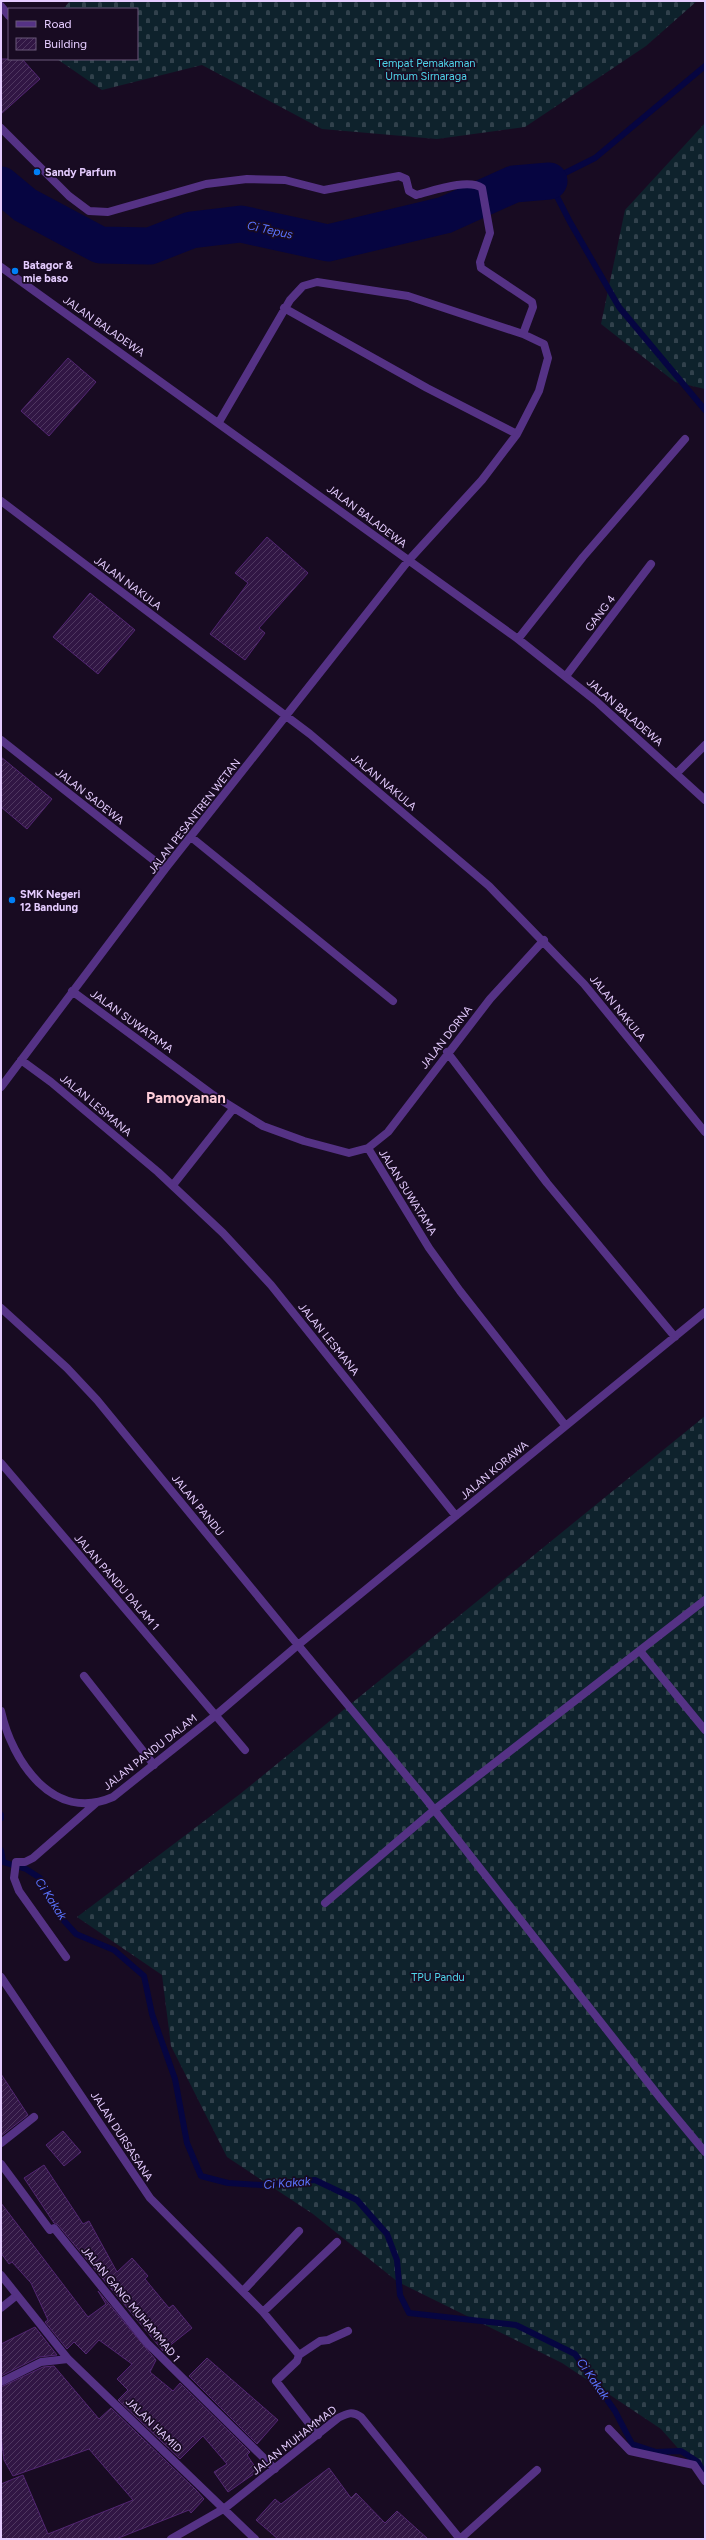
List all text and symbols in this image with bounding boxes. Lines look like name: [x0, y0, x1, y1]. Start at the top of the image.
legend: [8, 8, 138, 60]
text: Road: [44, 17, 72, 31]
text: Building: [44, 37, 87, 51]
park label: Tempat Pemakaman Umum Sirnaraga: [377, 57, 475, 83]
place label: Sandy Parfum: [45, 166, 116, 179]
marker: Sandy Parfum: [32, 167, 42, 177]
water label: Ci Tepus: [246, 218, 294, 242]
place label: Batagor & mie baso: [23, 259, 74, 285]
marker: Batagor & mie baso: [10, 266, 20, 276]
street label: JALAN BALADEWA: [60, 293, 147, 360]
street label: JALAN BALADEWA: [324, 482, 410, 551]
street label: JALAN NAKULA: [91, 554, 164, 613]
street label: GANG 4: [583, 592, 618, 634]
street label: JALAN BALADEWA: [584, 676, 666, 749]
street label: JALAN NAKULA: [348, 751, 419, 814]
street label: JALAN PESANTREN WETAN: [146, 756, 243, 876]
street label: JALAN SADEWA: [53, 766, 127, 828]
place label: SMK Negeri 12 Bandung: [20, 888, 81, 914]
marker: SMK Negeri 12 Bandung: [7, 895, 17, 905]
street label: JALAN NAKULA: [587, 973, 649, 1044]
street label: JALAN SUWATAMA: [88, 987, 176, 1056]
street label: JALAN DORNA: [418, 1003, 475, 1071]
street label: JALAN LESMANA: [57, 1072, 134, 1139]
district label: Pamoyanan: [146, 1089, 226, 1107]
street label: JALAN SUWATAMA: [376, 1147, 440, 1238]
street label: JALAN LESMANA: [295, 1301, 362, 1378]
street label: JALAN KORAWA: [458, 1438, 531, 1502]
street label: JALAN PANDU: [169, 1472, 226, 1539]
street label: JALAN PANDU DALAM 1: [71, 1532, 162, 1633]
street label: JALAN PANDU DALAM: [101, 1712, 200, 1793]
water label: Ci Kakak: [32, 1875, 70, 1924]
park label: TPU Pandu: [411, 1971, 465, 1984]
street label: JALAN DURSASANA: [88, 2089, 156, 2184]
water label: Ci Kakak: [263, 2174, 312, 2192]
street label: JALAN GANG MUHAMMAD 1: [79, 2244, 183, 2365]
water label: Ci Kakak: [574, 2356, 613, 2403]
street label: JALAN HAMID: [123, 2395, 185, 2456]
street label: JALAN MUHAMMAD: [249, 2403, 340, 2478]

